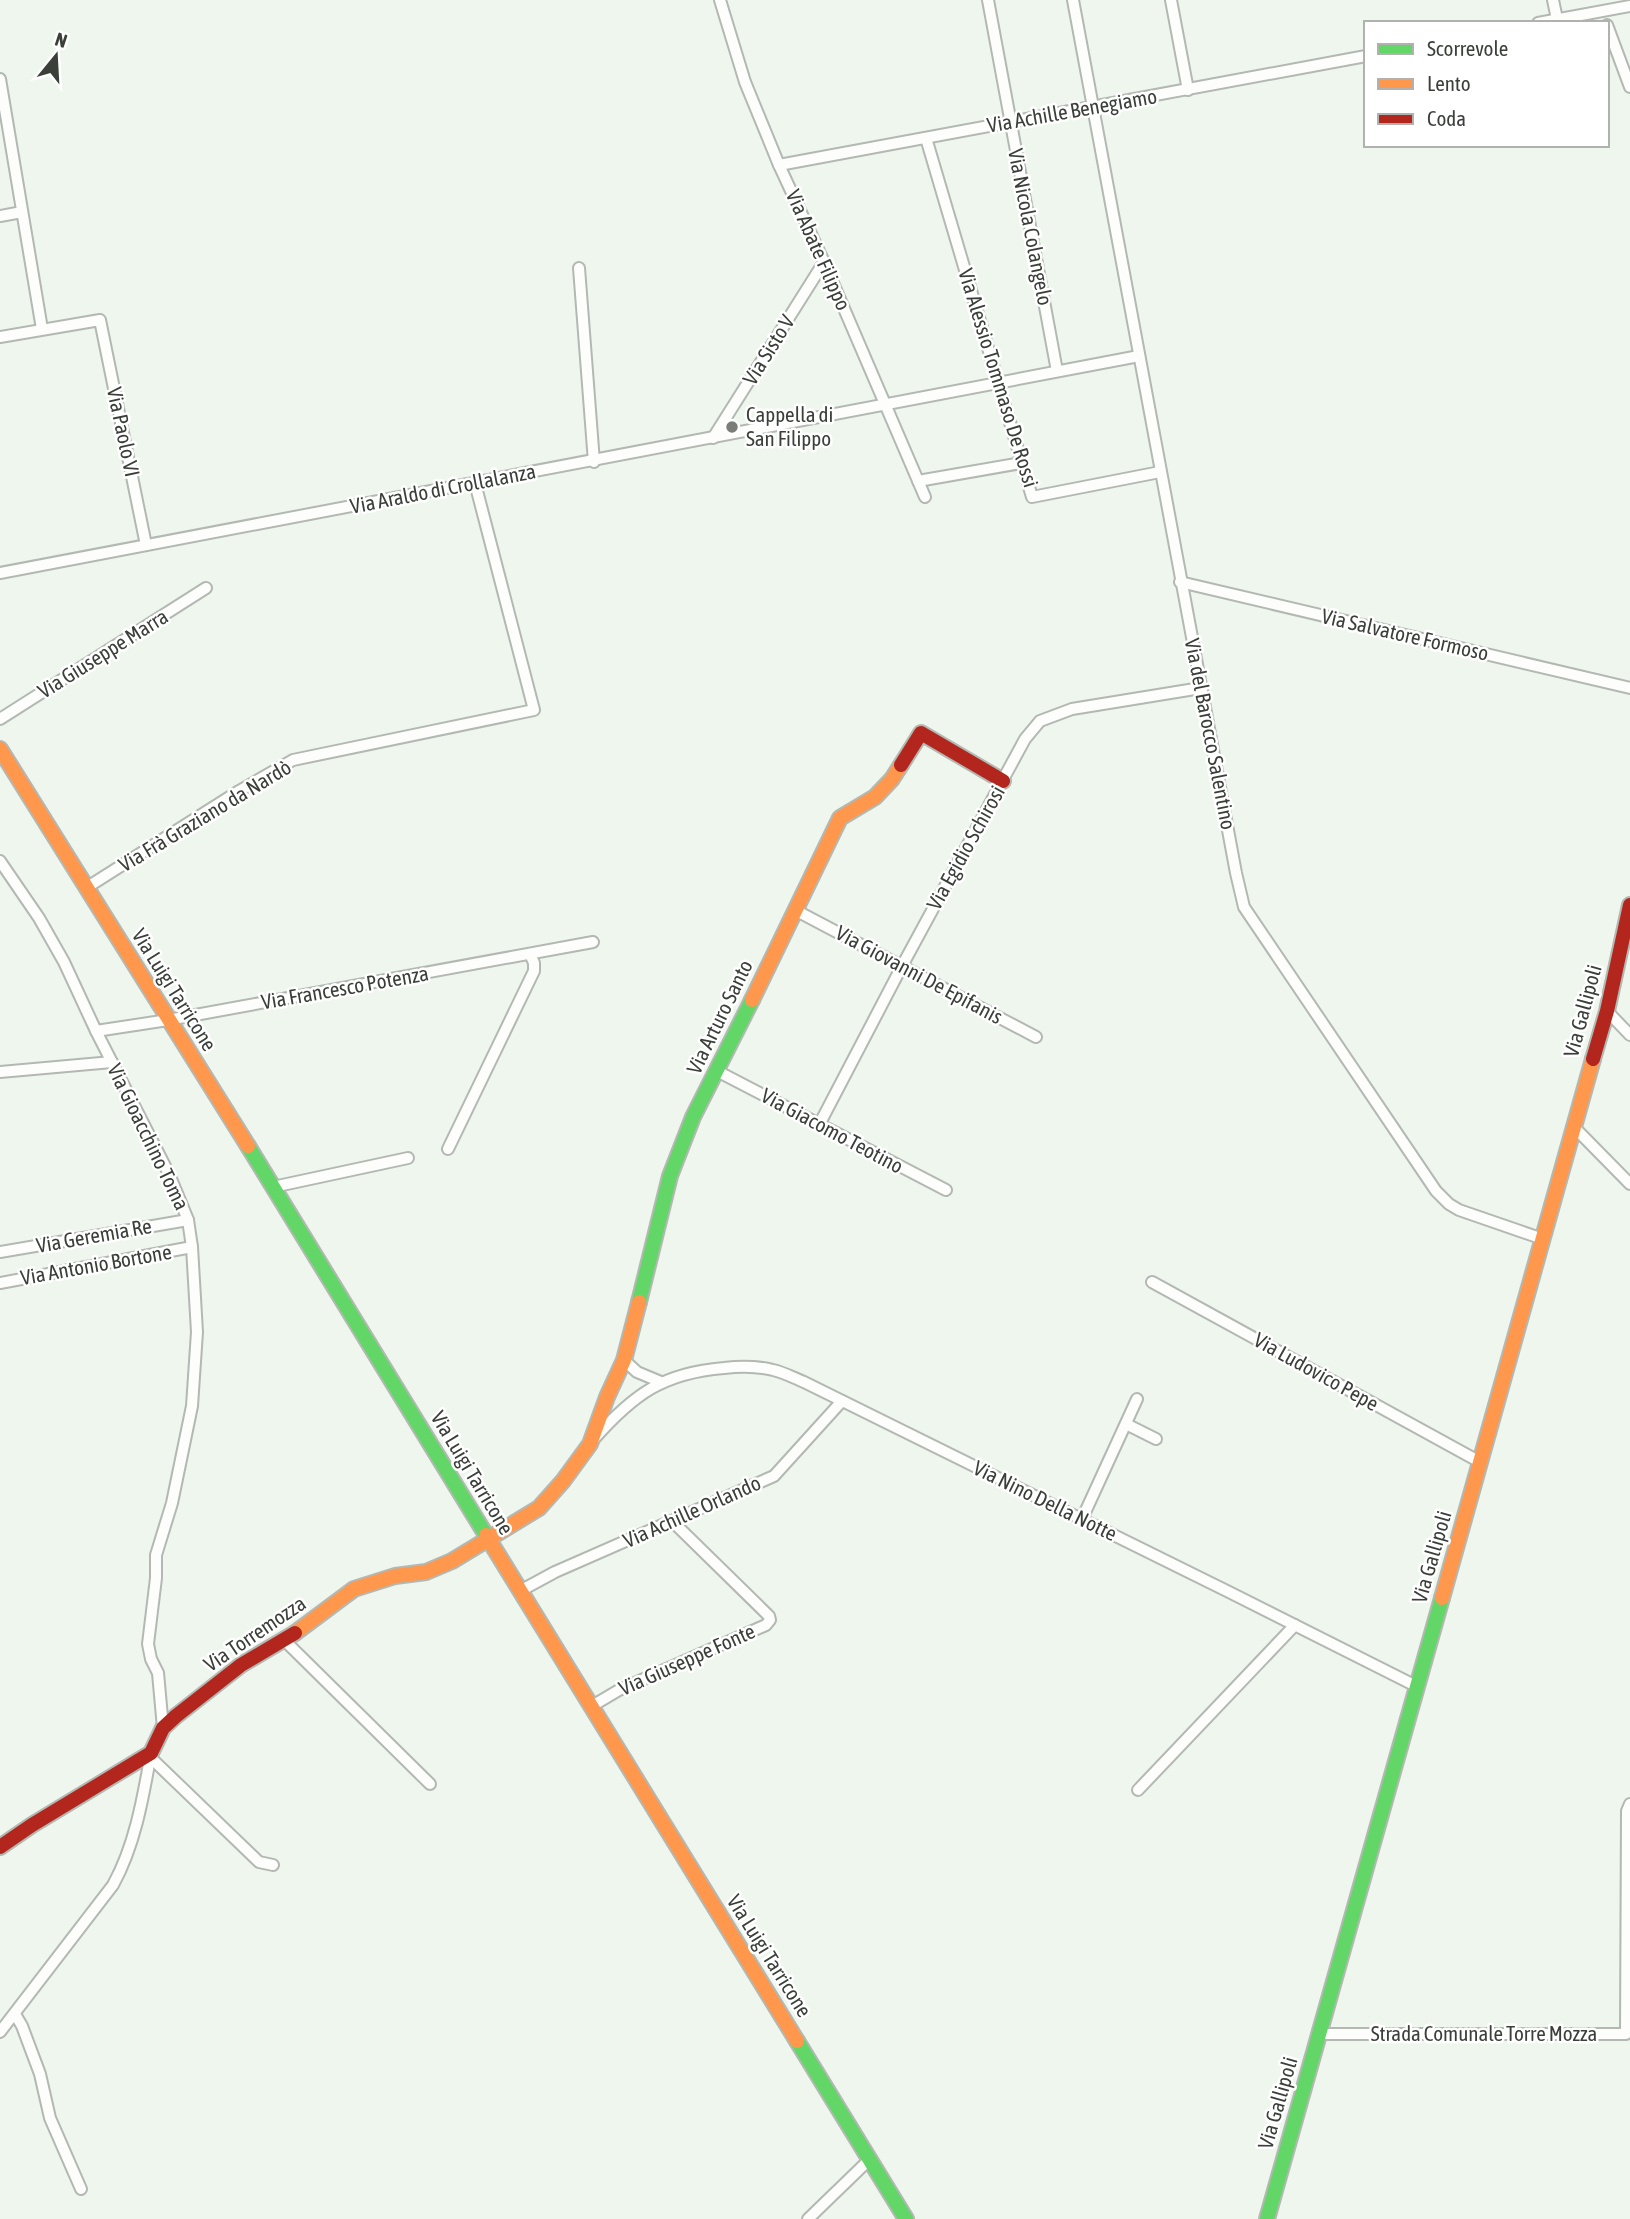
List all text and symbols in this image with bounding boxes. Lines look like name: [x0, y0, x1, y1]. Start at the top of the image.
north arrow: [21, 21, 91, 91]
legend: [1364, 21, 1609, 147]
text: N: [53, 28, 70, 52]
text: Scorrevole: [1427, 36, 1508, 60]
text: Lento: [1427, 71, 1471, 95]
street label: Via Achille Benegiamo: [985, 83, 1159, 137]
text: Coda: [1427, 106, 1466, 130]
street label: Via Nicola Colangelo: [1004, 146, 1058, 307]
street label: Via Abate Filippo: [782, 186, 856, 314]
street label: Via Alessio Tommaso De Rossi: [954, 265, 1044, 490]
street label: Via Sisto V: [737, 310, 799, 389]
street label: Via Paolo VI: [103, 385, 145, 479]
place label: Cappella di San Filippo: [746, 402, 833, 450]
marker: Cappella di San Filippo: [724, 419, 740, 435]
street label: Via Araldo di Crollalanza: [348, 458, 538, 518]
street label: Via Salvatore Formoso: [1319, 603, 1491, 665]
street label: Via Giuseppe Marra: [33, 604, 172, 703]
street label: Via del Barocco Salentino: [1181, 636, 1241, 831]
street label: Via Frà Graziano da Nardò: [114, 754, 295, 876]
street label: Via Egidio Schirosi: [921, 781, 1009, 914]
street label: Via Giovanni De Epifanis: [832, 920, 1007, 1028]
street label: Via Luigi Tarricone: [128, 924, 222, 1055]
street label: Via Arturo Santo: [681, 956, 757, 1077]
street label: Via Francesco Potenza: [259, 960, 430, 1014]
street label: Via Gallipoli: [1558, 962, 1606, 1060]
street label: Via Gioacchino Toma: [103, 1060, 195, 1214]
street label: Via Giacomo Teotino: [757, 1083, 907, 1178]
street label: Via Geremia Re: [34, 1213, 153, 1257]
street label: Via Antonio Bortone: [18, 1239, 173, 1289]
street label: Via Ludovico Pepe: [1250, 1327, 1383, 1415]
street label: Via Luigi Tarricone: [427, 1406, 519, 1539]
street label: Via Nino Della Notte: [970, 1455, 1121, 1545]
street label: Via Achille Orlando: [619, 1470, 764, 1552]
street label: Via Gallipoli: [1406, 1508, 1456, 1606]
street label: Via Torremozza: [199, 1590, 310, 1676]
street label: Via Giuseppe Fonte: [615, 1618, 758, 1700]
street label: Via Luigi Tarricone: [723, 1890, 817, 2021]
street label: Strada Comunale Torre Mozza: [1371, 2021, 1597, 2045]
street label: Via Gallipoli: [1252, 2054, 1302, 2152]

